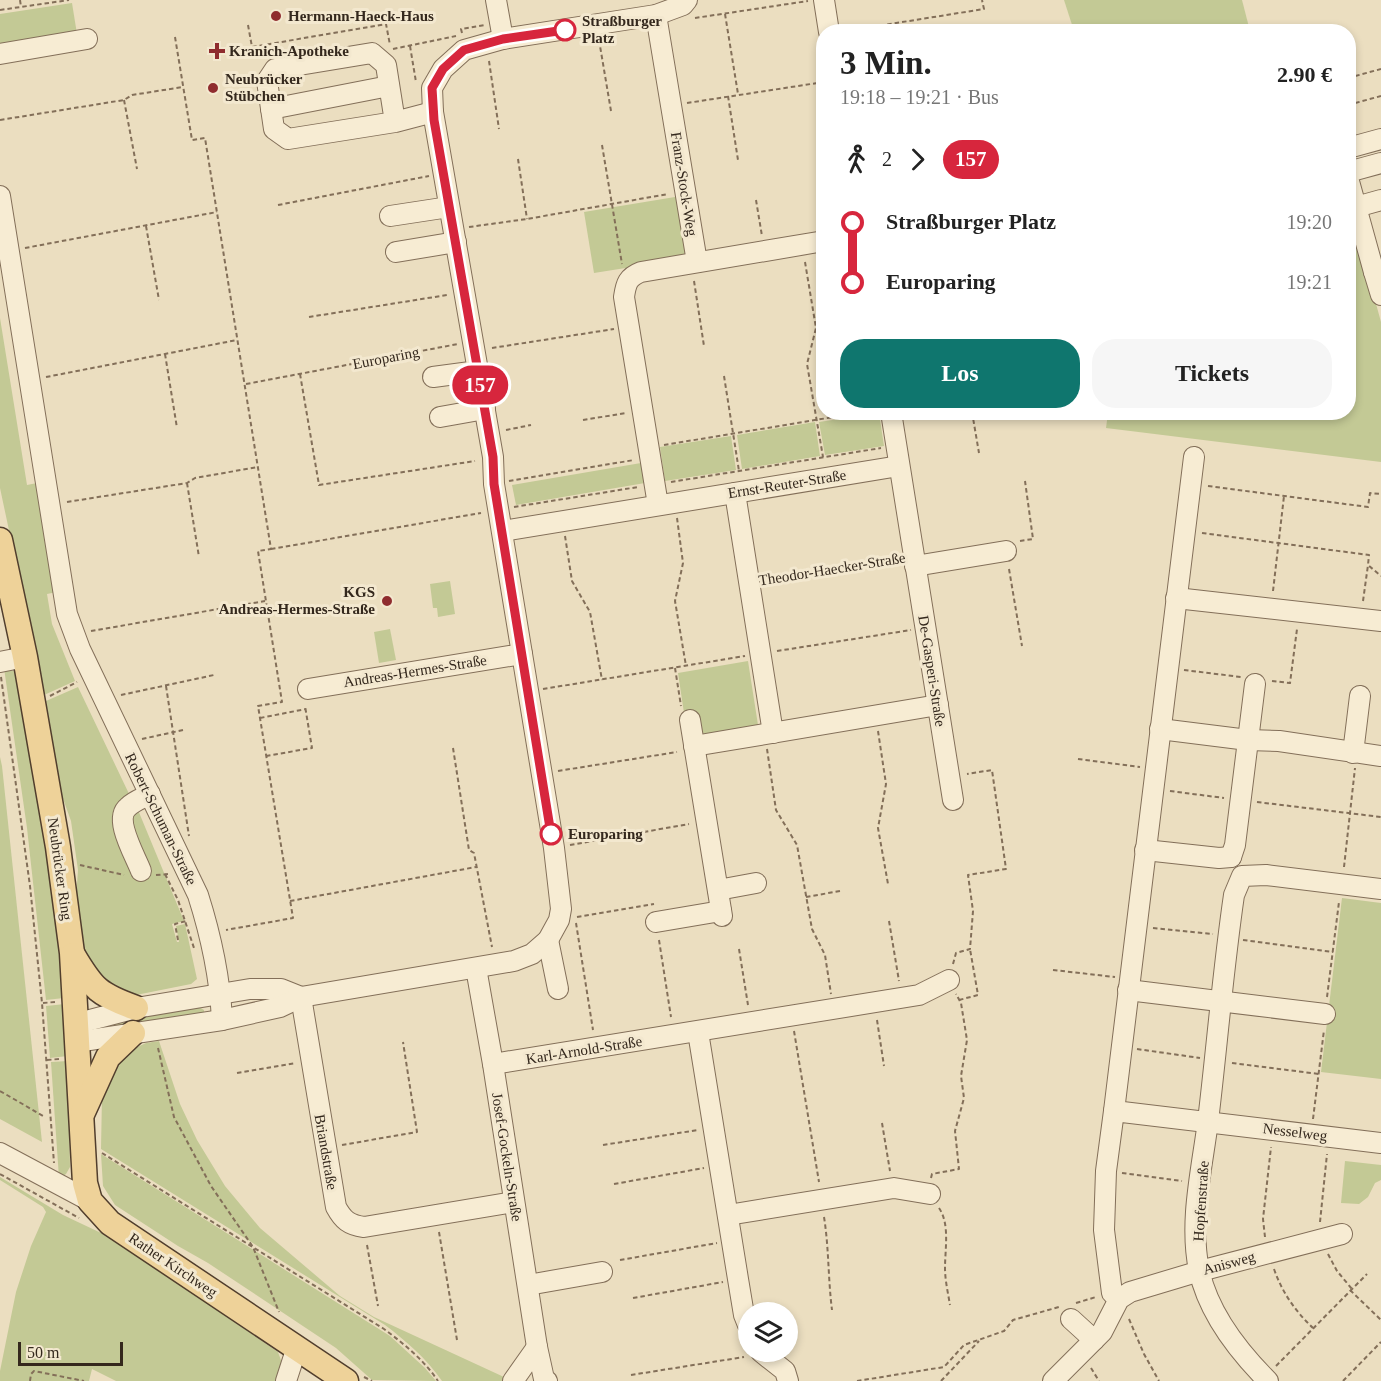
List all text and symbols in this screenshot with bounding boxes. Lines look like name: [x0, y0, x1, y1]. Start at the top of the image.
place label: Hermann-Haeck-Haus: [288, 8, 434, 24]
marker: Hermann-Haeck-Haus: [269, 9, 283, 23]
place label: Straßburger Platz: [582, 13, 662, 46]
marker: Straßburger Platz: [554, 19, 576, 41]
place label: Kranich-Apotheke: [229, 43, 349, 59]
marker: Kranich-Apotheke: [210, 44, 224, 58]
text: 3 Min.: [840, 45, 932, 81]
text: 2.90 €: [1277, 62, 1332, 87]
place label: Neubrücker Stübchen: [225, 71, 303, 104]
marker: Neubrücker Stübchen: [206, 81, 220, 95]
text: 19:18 – 19:21 · Bus: [840, 86, 999, 108]
street label: Franz-Stock-Weg: [668, 131, 700, 238]
icon: walk: [840, 143, 873, 176]
icon: forward: [901, 143, 934, 176]
text: 157: [955, 147, 987, 171]
text: 2: [882, 148, 892, 170]
text: Straßburger Platz: [886, 209, 1056, 234]
text: 19:20: [1286, 211, 1332, 233]
text: Europaring: [886, 269, 996, 294]
text: 19:21: [1286, 271, 1332, 293]
button: Los: [840, 339, 1080, 408]
button: Tickets: [1092, 339, 1332, 408]
street label: Europaring: [351, 344, 421, 372]
line badge: 157: [446, 366, 514, 404]
text: 157: [464, 373, 496, 397]
street label: Ernst-Reuter-Straße: [727, 467, 848, 501]
street label: Theodor-Haecker-Straße: [757, 549, 907, 589]
place label: KGS Andreas-Hermes-Straße: [219, 584, 375, 617]
marker: KGS Andreas-Hermes-Straße: [380, 594, 394, 608]
street label: De-Gasperi-Straße: [915, 614, 949, 728]
street label: Andreas-Hermes-Straße: [342, 652, 488, 690]
street label: Robert-Schuman-Straße: [122, 750, 200, 888]
street label: Neubrücker Ring: [45, 817, 75, 922]
marker: Europaring: [540, 823, 562, 845]
place label: Europaring: [568, 826, 643, 842]
street label: Karl-Arnold-Straße: [525, 1033, 644, 1067]
street label: Josef-Gockeln-Straße: [489, 1092, 525, 1223]
street label: Briandstraße: [311, 1113, 341, 1191]
street label: Nesselweg: [1262, 1120, 1329, 1144]
street label: Hopfenstraße: [1190, 1160, 1212, 1242]
street label: Rather Kirchweg: [126, 1230, 221, 1301]
street label: Anisweg: [1201, 1248, 1257, 1278]
map controls: [738, 1302, 798, 1362]
button: layers: [738, 1302, 798, 1362]
scale bar: [18, 1339, 123, 1366]
text: 50 m: [27, 1344, 59, 1361]

